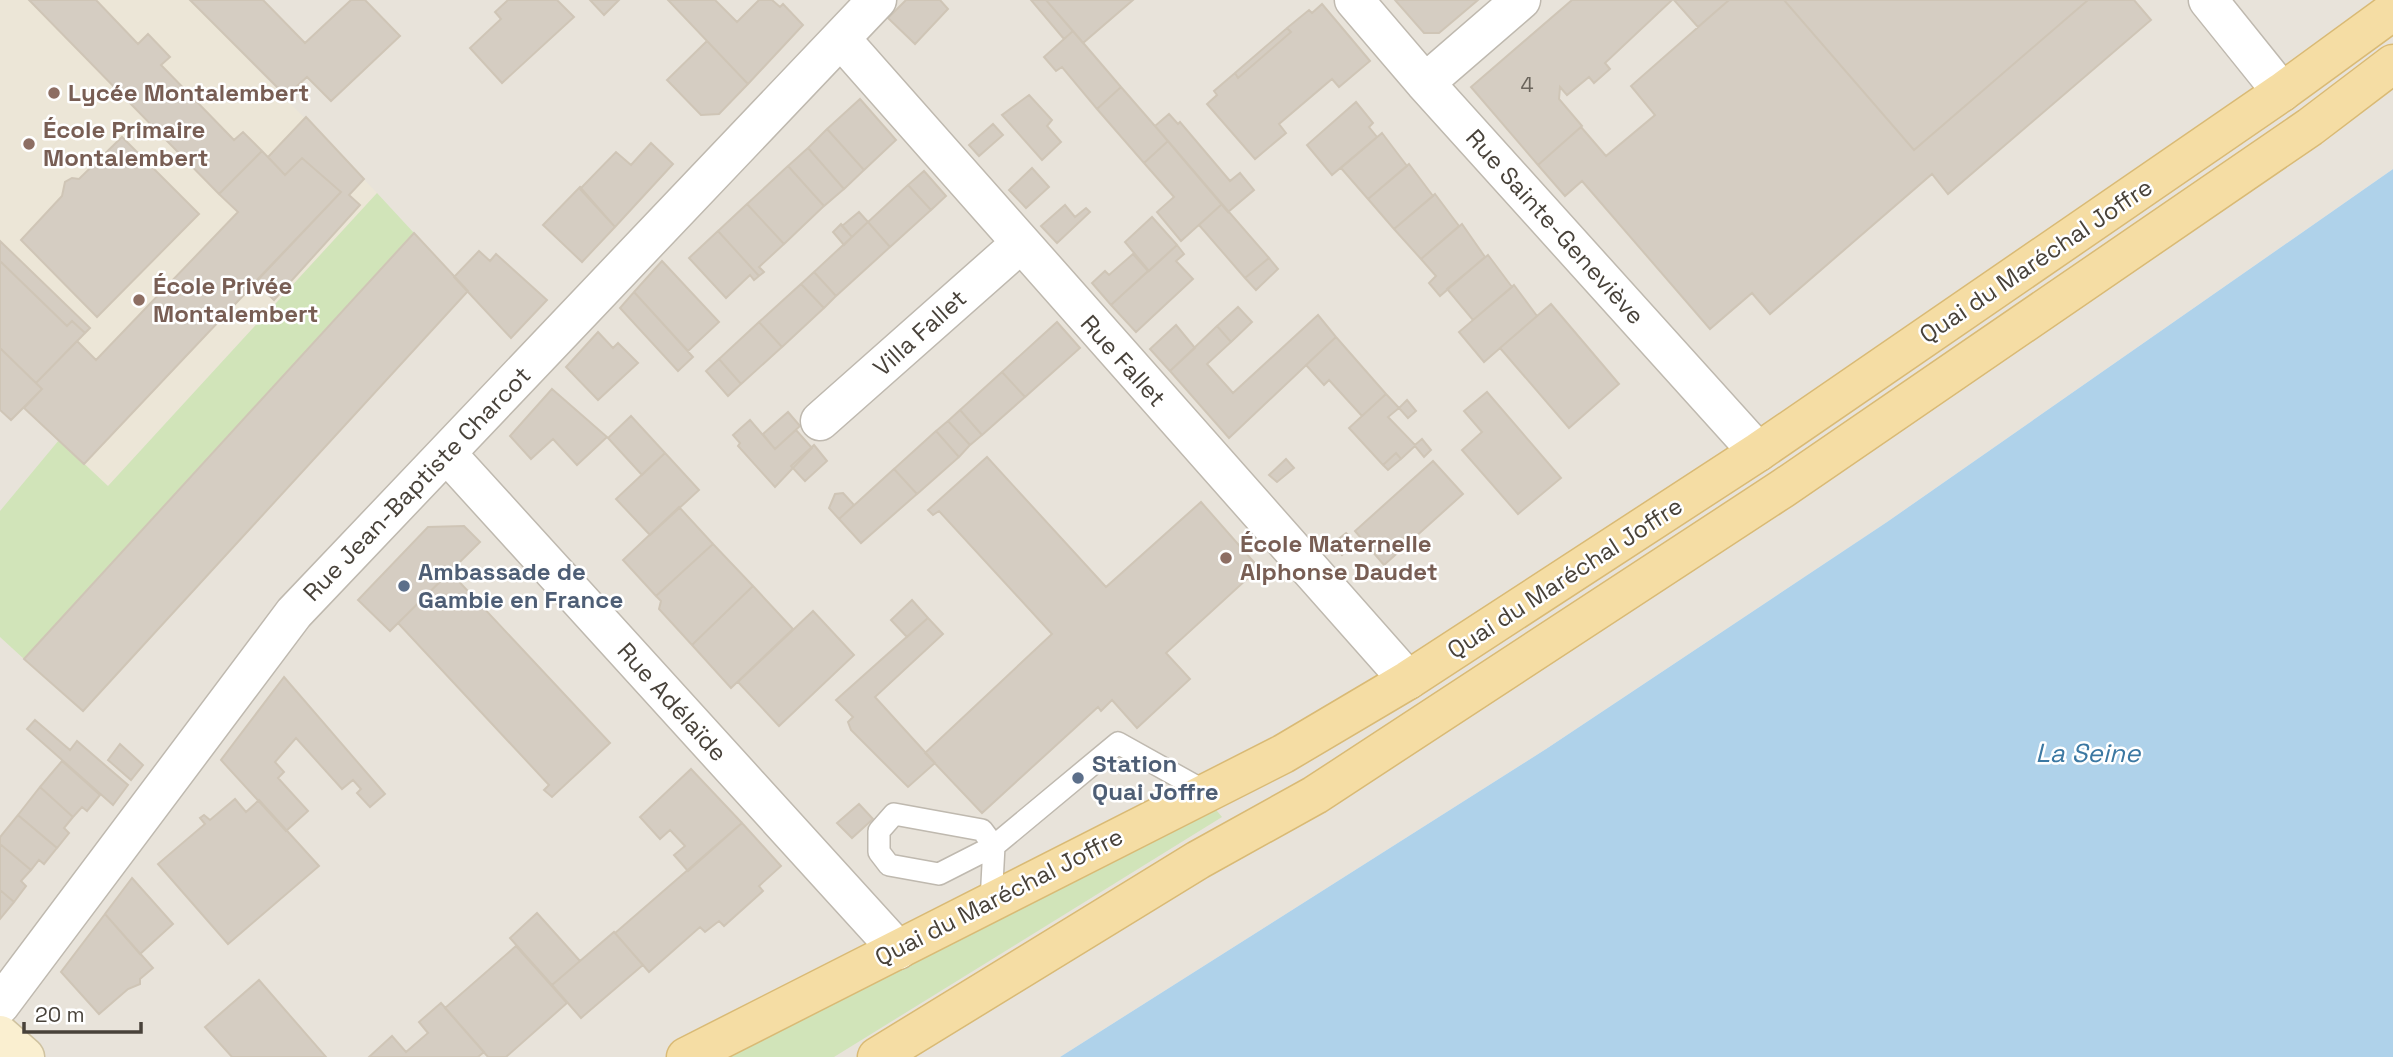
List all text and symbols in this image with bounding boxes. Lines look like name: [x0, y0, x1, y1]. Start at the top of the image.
house number: 4: [1520, 71, 1534, 98]
place label: Lycée Montalembert: [68, 77, 309, 108]
marker: Lycée Montalembert: [46, 85, 62, 101]
place label: École Primaire Montalembert: [43, 114, 208, 173]
street label: Rue Sainte-Geneviève: [1459, 123, 1651, 331]
marker: École Primaire Montalembert: [21, 136, 37, 152]
street label: Quai du Maréchal Joffre: [1913, 171, 2158, 350]
place label: École Privée Montalembert: [153, 270, 318, 329]
street label: Villa Fallet: [866, 282, 973, 383]
marker: École Privée Montalembert: [131, 292, 147, 308]
street label: Rue Fallet: [1074, 308, 1173, 413]
street label: Rue Jean-Baptiste Charcot: [296, 360, 537, 608]
street label: Quai du Maréchal Joffre: [1441, 490, 1688, 665]
place label: École Maternelle Alphonse Daudet: [1240, 528, 1438, 587]
marker: École Maternelle Alphonse Daudet: [1218, 550, 1234, 566]
place label: Ambassade de Gambie en France: [418, 556, 623, 615]
marker: Ambassade de Gambie en France: [396, 578, 412, 594]
street label: Rue Adélaïde: [611, 636, 734, 768]
water label: La Seine: [2036, 736, 2142, 770]
place label: Station Quai Joffre: [1092, 748, 1219, 807]
marker: Station Quai Joffre: [1070, 770, 1086, 786]
street label: Quai du Maréchal Joffre: [870, 820, 1128, 973]
scale bar: [24, 990, 142, 1034]
text: 20 m: [35, 1001, 85, 1028]

